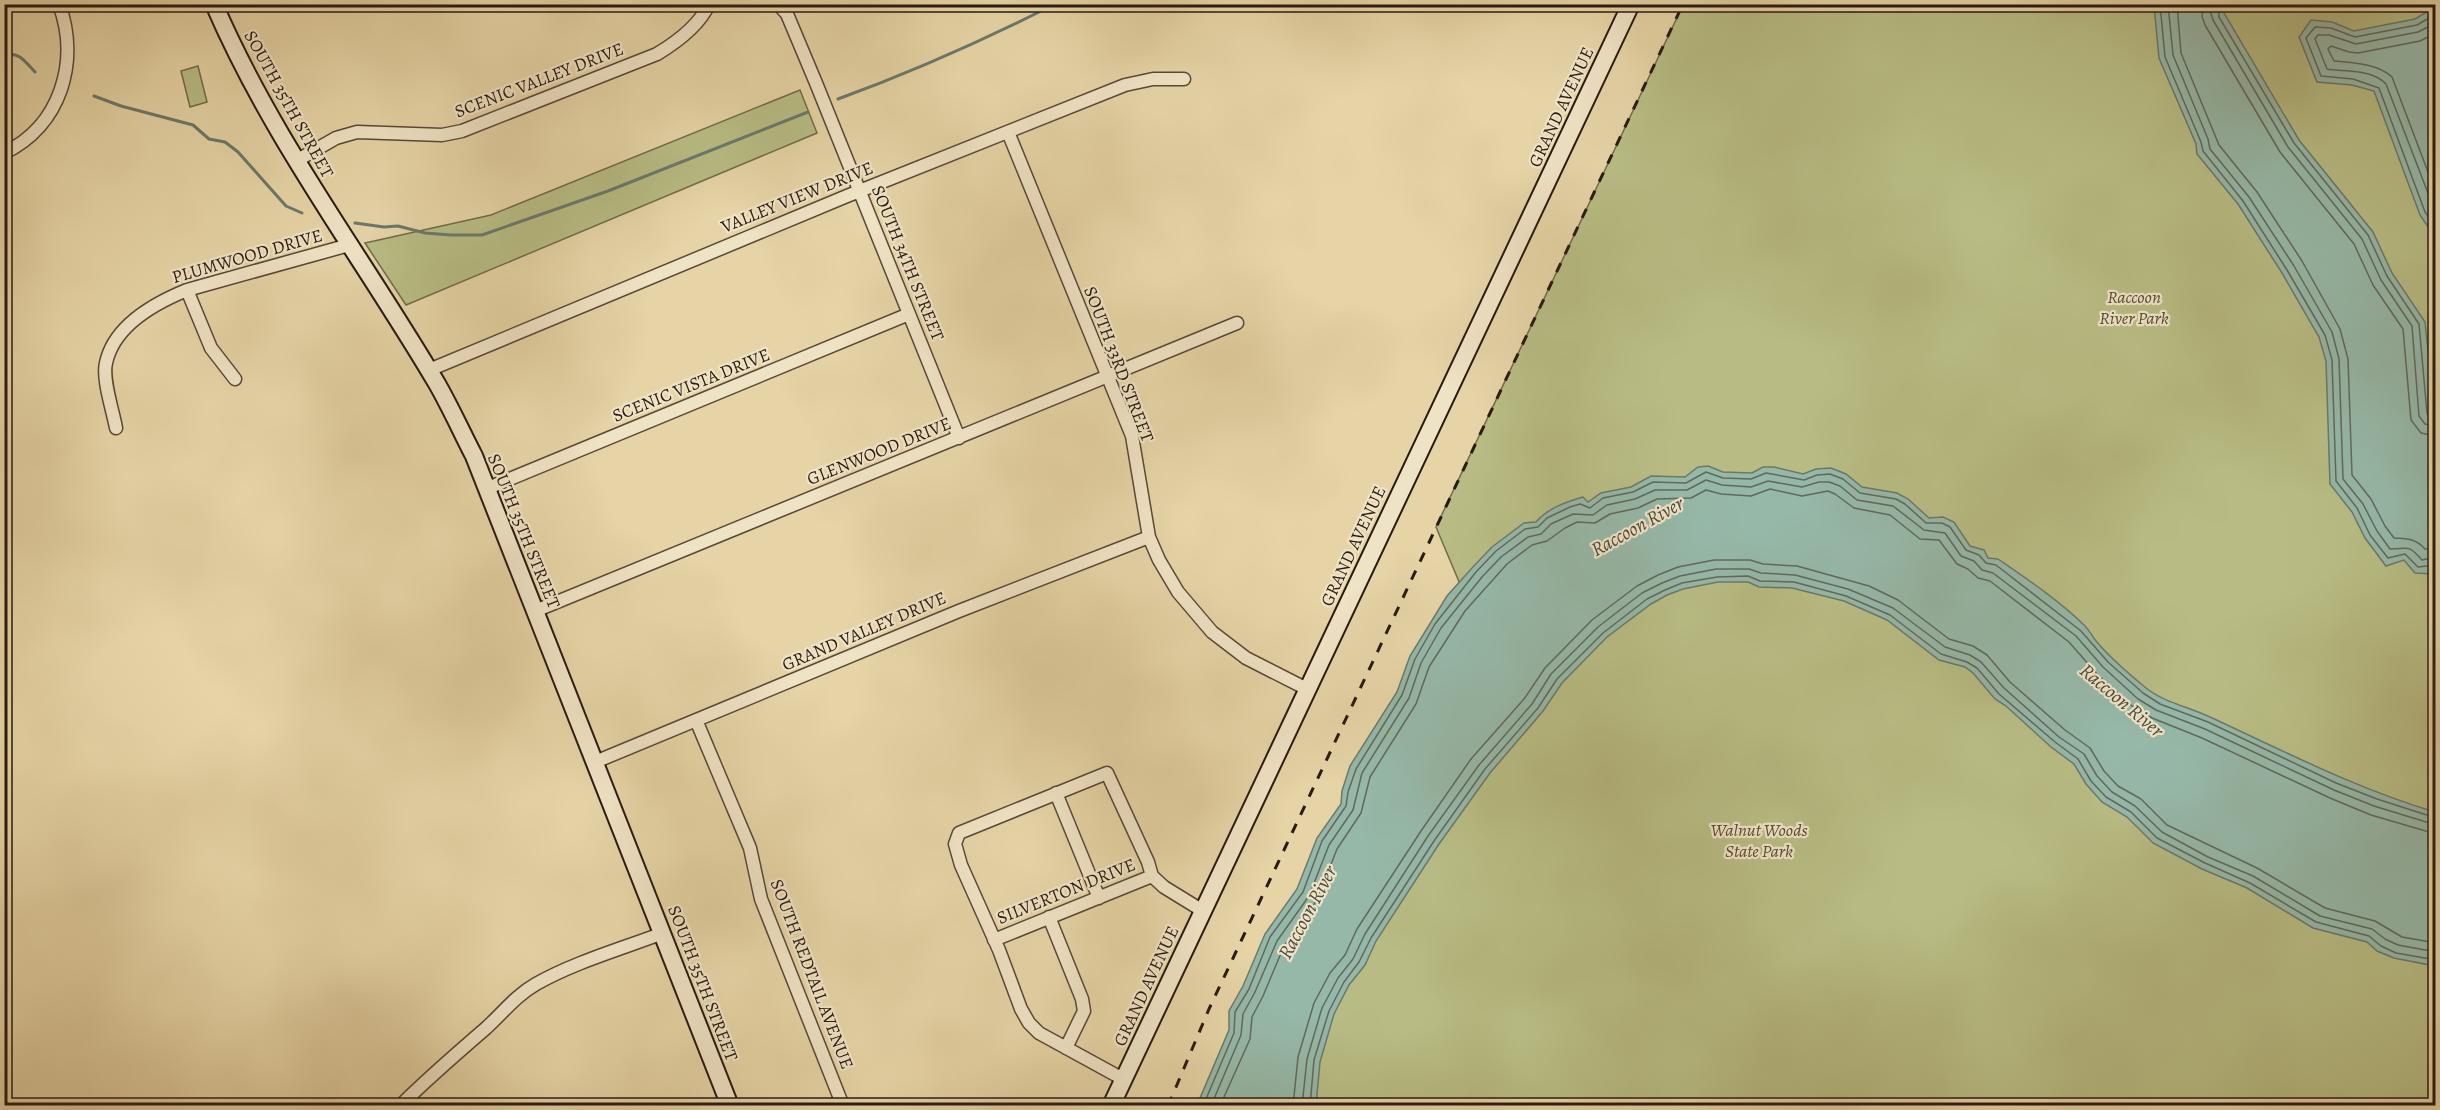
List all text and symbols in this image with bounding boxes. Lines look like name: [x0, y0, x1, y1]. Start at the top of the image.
street label: SOUTH 35TH STREET: [239, 26, 340, 182]
street label: SCENIC VALLEY DRIVE: [451, 37, 627, 123]
street label: GRAND AVENUE: [1523, 43, 1599, 171]
street label: VALLEY VIEW DRIVE: [717, 156, 877, 239]
street label: SOUTH 34TH STREET: [866, 182, 950, 344]
street label: PLUMWOOD DRIVE: [169, 223, 325, 289]
street label: SOUTH 33RD STREET: [1078, 283, 1160, 445]
park label: Raccoon River Park: [2099, 285, 2169, 330]
street label: SCENIC VISTA DRIVE: [609, 342, 773, 428]
street label: GLENWOOD DRIVE: [803, 411, 955, 491]
street label: SOUTH 35TH STREET: [482, 450, 566, 612]
street label: GRAND AVENUE: [1315, 482, 1391, 610]
water label: Raccoon River: [1586, 489, 1689, 563]
street label: GRAND VALLEY DRIVE: [778, 586, 950, 676]
water label: Raccoon River: [2074, 657, 2170, 744]
park label: Walnut Woods State Park: [1710, 818, 1808, 863]
street label: SILVERTON DRIVE: [993, 852, 1139, 930]
water label: Raccoon River: [1272, 860, 1344, 964]
street label: SOUTH REDTAIL AVENUE: [765, 876, 859, 1072]
street label: SOUTH 35TH STREET: [662, 902, 744, 1064]
street label: GRAND AVENUE: [1108, 922, 1184, 1050]

